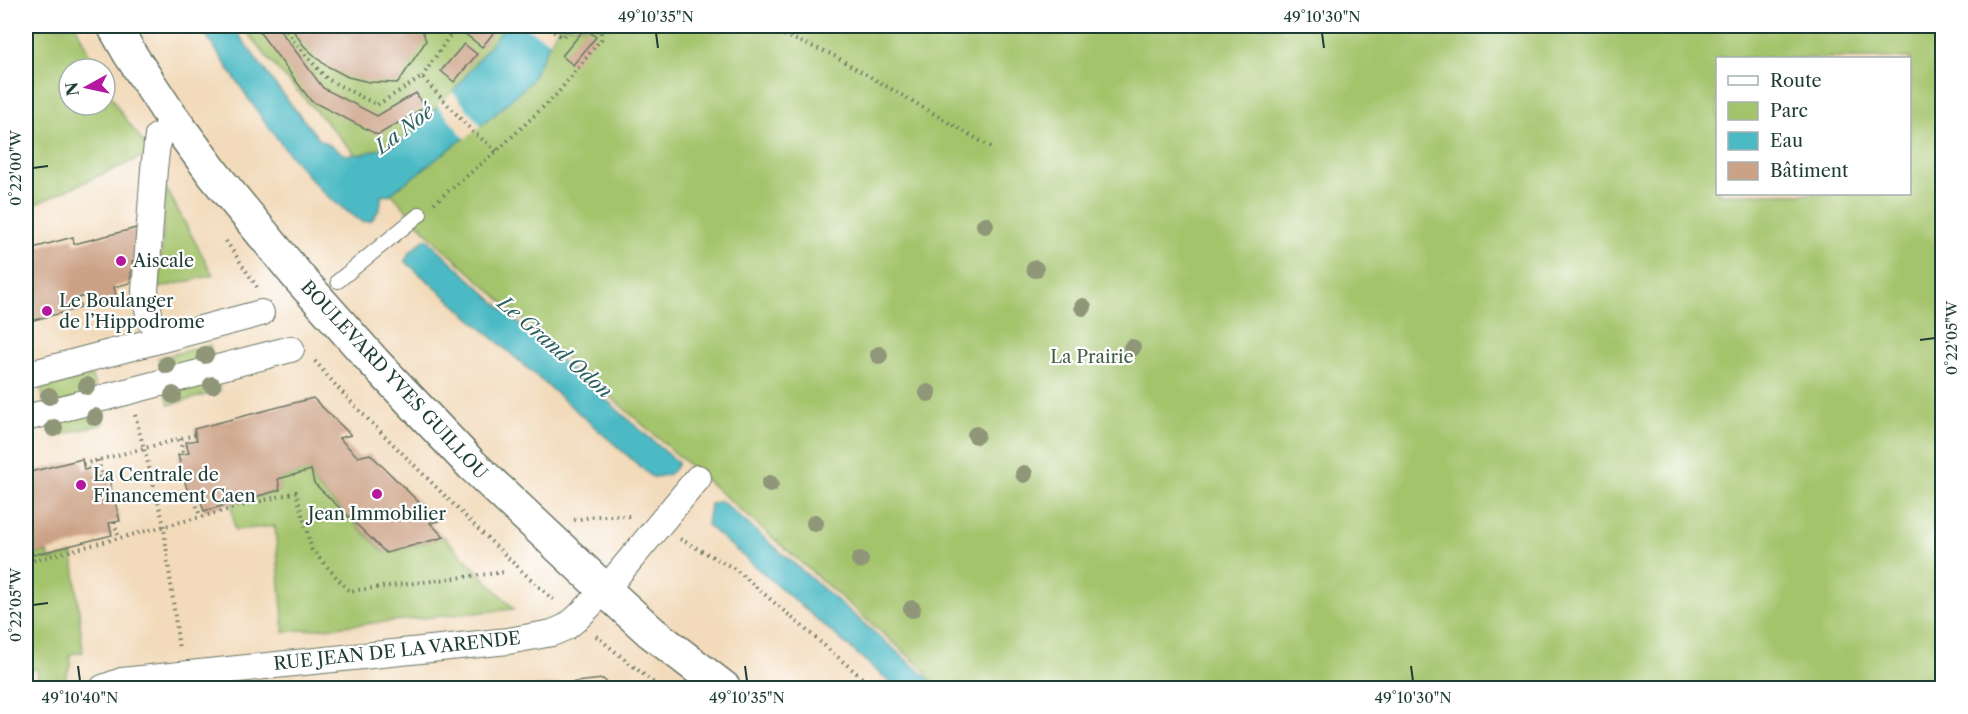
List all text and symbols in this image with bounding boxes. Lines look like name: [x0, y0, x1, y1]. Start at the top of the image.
text: 49°10'35"N: [618, 7, 694, 26]
text: 49°10'30"N: [1283, 7, 1361, 26]
north arrow: [57, 57, 117, 117]
legend: [1716, 57, 1911, 195]
text: Route: [1770, 70, 1822, 92]
text: N: [61, 81, 83, 97]
water label: La Noé: [368, 98, 439, 160]
text: Parc: [1770, 100, 1808, 122]
text: 0°22'00"W: [6, 129, 25, 206]
text: Eau: [1770, 130, 1803, 152]
text: Bâtiment: [1770, 160, 1849, 182]
place label: Aiscale: [132, 250, 194, 272]
marker: Aiscale: [114, 254, 128, 268]
street label: BOULEVARD YVES GUILLOU: [296, 276, 492, 484]
place label: Le Boulanger de l’Hippodrome: [59, 290, 205, 333]
water label: Le Grand Odon: [492, 290, 617, 403]
text: 0°22'05"W: [1942, 300, 1961, 375]
marker: Le Boulanger de l’Hippodrome: [40, 304, 54, 318]
park label: La Prairie: [1050, 346, 1134, 368]
place label: La Centrale de Financement Caen: [93, 464, 256, 507]
marker: La Centrale de Financement Caen: [74, 478, 88, 492]
marker: Jean Immobilier: [370, 487, 384, 501]
place label: Jean Immobilier: [305, 503, 446, 525]
text: 0°22'05"W: [6, 567, 25, 642]
street label: RUE JEAN DE LA VARENDE: [272, 627, 522, 675]
text: 49°10'40"N: [42, 688, 118, 707]
text: 49°10'35"N: [709, 688, 785, 707]
text: 49°10'30"N: [1374, 688, 1452, 707]

